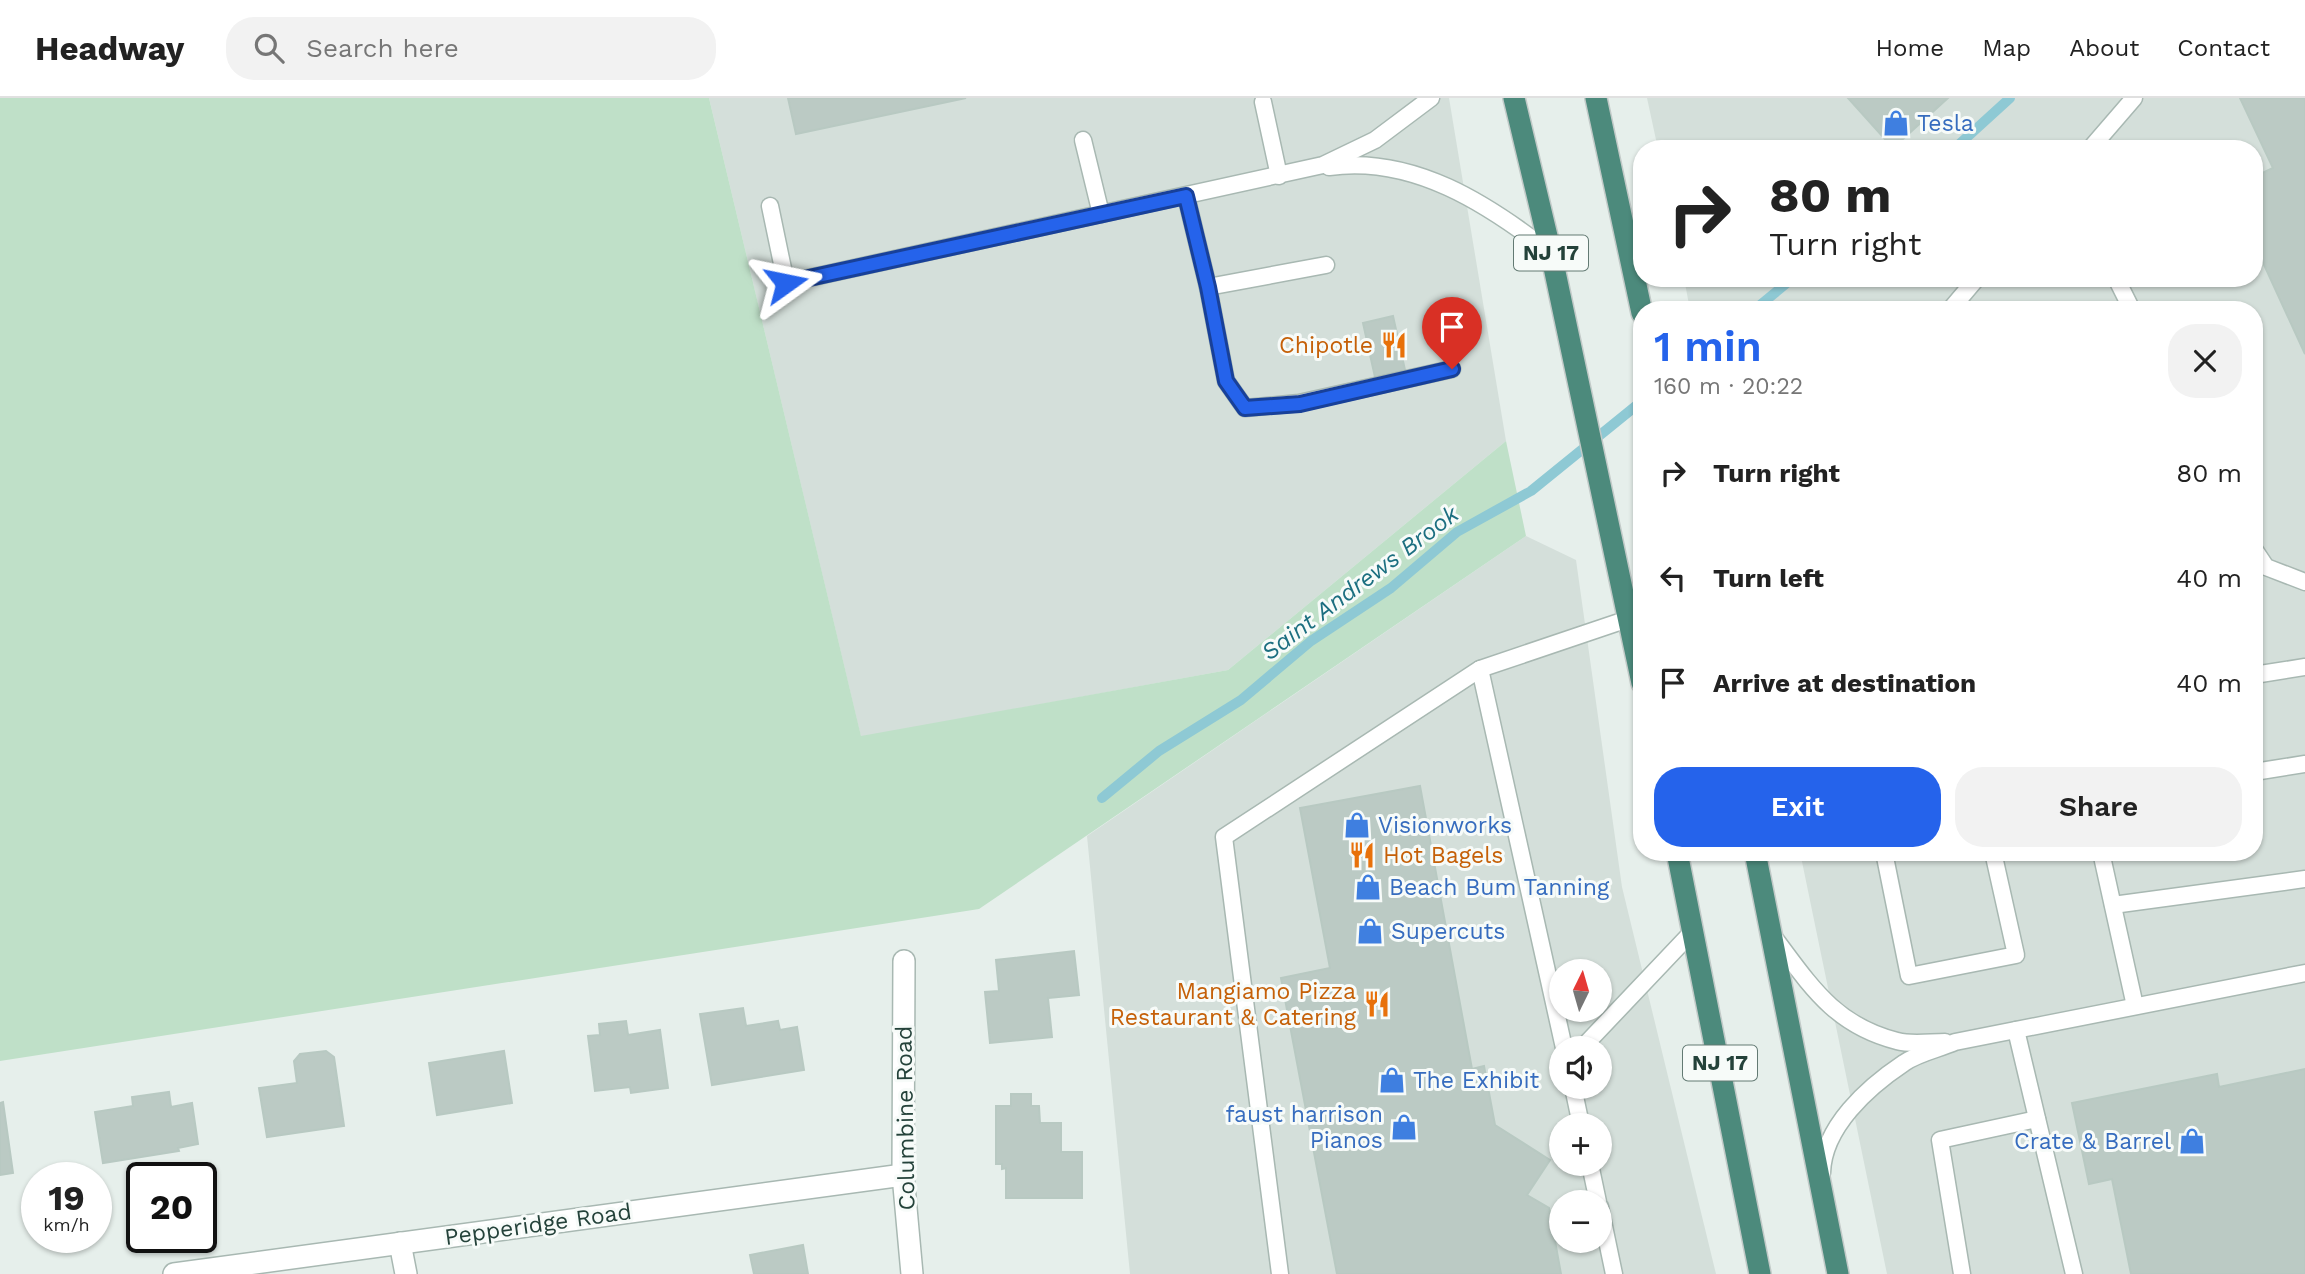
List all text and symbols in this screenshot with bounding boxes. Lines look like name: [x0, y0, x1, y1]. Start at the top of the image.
search box: [226, 17, 716, 80]
text: Headway: [35, 29, 184, 68]
icon: search: [250, 29, 288, 67]
text: Search here: [306, 33, 459, 63]
text: Home: [1876, 34, 1944, 62]
text: Map: [1982, 34, 2031, 62]
text: About: [2069, 34, 2139, 62]
text: Contact: [2177, 34, 2270, 62]
shop icon: Tesla: [1881, 108, 1911, 138]
place label: Tesla: [1917, 110, 1974, 137]
text: 80 m: [1769, 166, 1891, 224]
icon: right: [1654, 168, 1745, 259]
text: Turn right: [1769, 225, 1921, 263]
road number: NJ 17: [1514, 236, 1588, 270]
position arrow: [749, 246, 823, 320]
pin: [1422, 297, 1482, 369]
icon: arrive: [1433, 308, 1471, 346]
text: 1 min: [1654, 322, 1762, 371]
button: close: [2168, 324, 2242, 398]
restaurant icon: Chipotle: [1379, 330, 1409, 360]
place label: Chipotle: [1279, 332, 1373, 359]
text: 160 m · 20:22: [1654, 373, 1803, 400]
icon: right: [1654, 454, 1692, 492]
text: Turn right: [1713, 458, 1840, 488]
text: 80 m: [2176, 458, 2242, 488]
water label: Saint Andrews Brook: [1256, 499, 1465, 666]
icon: left: [1654, 559, 1692, 597]
text: Turn left: [1713, 563, 1824, 593]
text: 40 m: [2176, 563, 2242, 593]
icon: arrive: [1654, 664, 1692, 702]
text: Arrive at destination: [1713, 668, 1976, 698]
text: 40 m: [2176, 668, 2242, 698]
button: Exit: [1654, 767, 1941, 847]
button: Share: [1955, 767, 2242, 847]
shop icon: Visionworks: [1342, 810, 1372, 840]
place label: Visionworks: [1378, 812, 1512, 839]
restaurant icon: Hot Bagels: [1347, 840, 1377, 870]
place label: Hot Bagels: [1383, 842, 1503, 869]
shop icon: Beach Bum Tanning: [1353, 872, 1383, 902]
place label: Beach Bum Tanning: [1389, 874, 1610, 901]
shop icon: Supercuts: [1355, 916, 1385, 946]
place label: Supercuts: [1391, 918, 1505, 945]
north arrow: [1549, 959, 1612, 1022]
map controls: [1549, 959, 1612, 1253]
place label: Mangiamo Pizza Restaurant & Catering: [1110, 978, 1357, 1031]
restaurant icon: Mangiamo Pizza Restaurant & Catering: [1362, 989, 1392, 1019]
street label: Columbine Road: [890, 1025, 921, 1211]
button: sound: [1549, 1036, 1612, 1099]
road number: NJ 17: [1683, 1046, 1757, 1080]
shop icon: The Exhibit: [1377, 1065, 1407, 1095]
place label: The Exhibit: [1413, 1067, 1540, 1094]
place label: faust harrison Pianos: [1226, 1101, 1383, 1154]
shop icon: faust harrison Pianos: [1389, 1112, 1419, 1142]
button: +: [1549, 1113, 1612, 1176]
shop icon: Crate & Barrel: [2177, 1126, 2207, 1156]
place label: Crate & Barrel: [2014, 1128, 2171, 1155]
speed limit sign: 20: [126, 1162, 217, 1253]
text: 19: [48, 1177, 85, 1219]
button: −: [1549, 1190, 1612, 1253]
street label: Pepperidge Road: [443, 1198, 633, 1251]
text: km/h: [43, 1214, 90, 1235]

